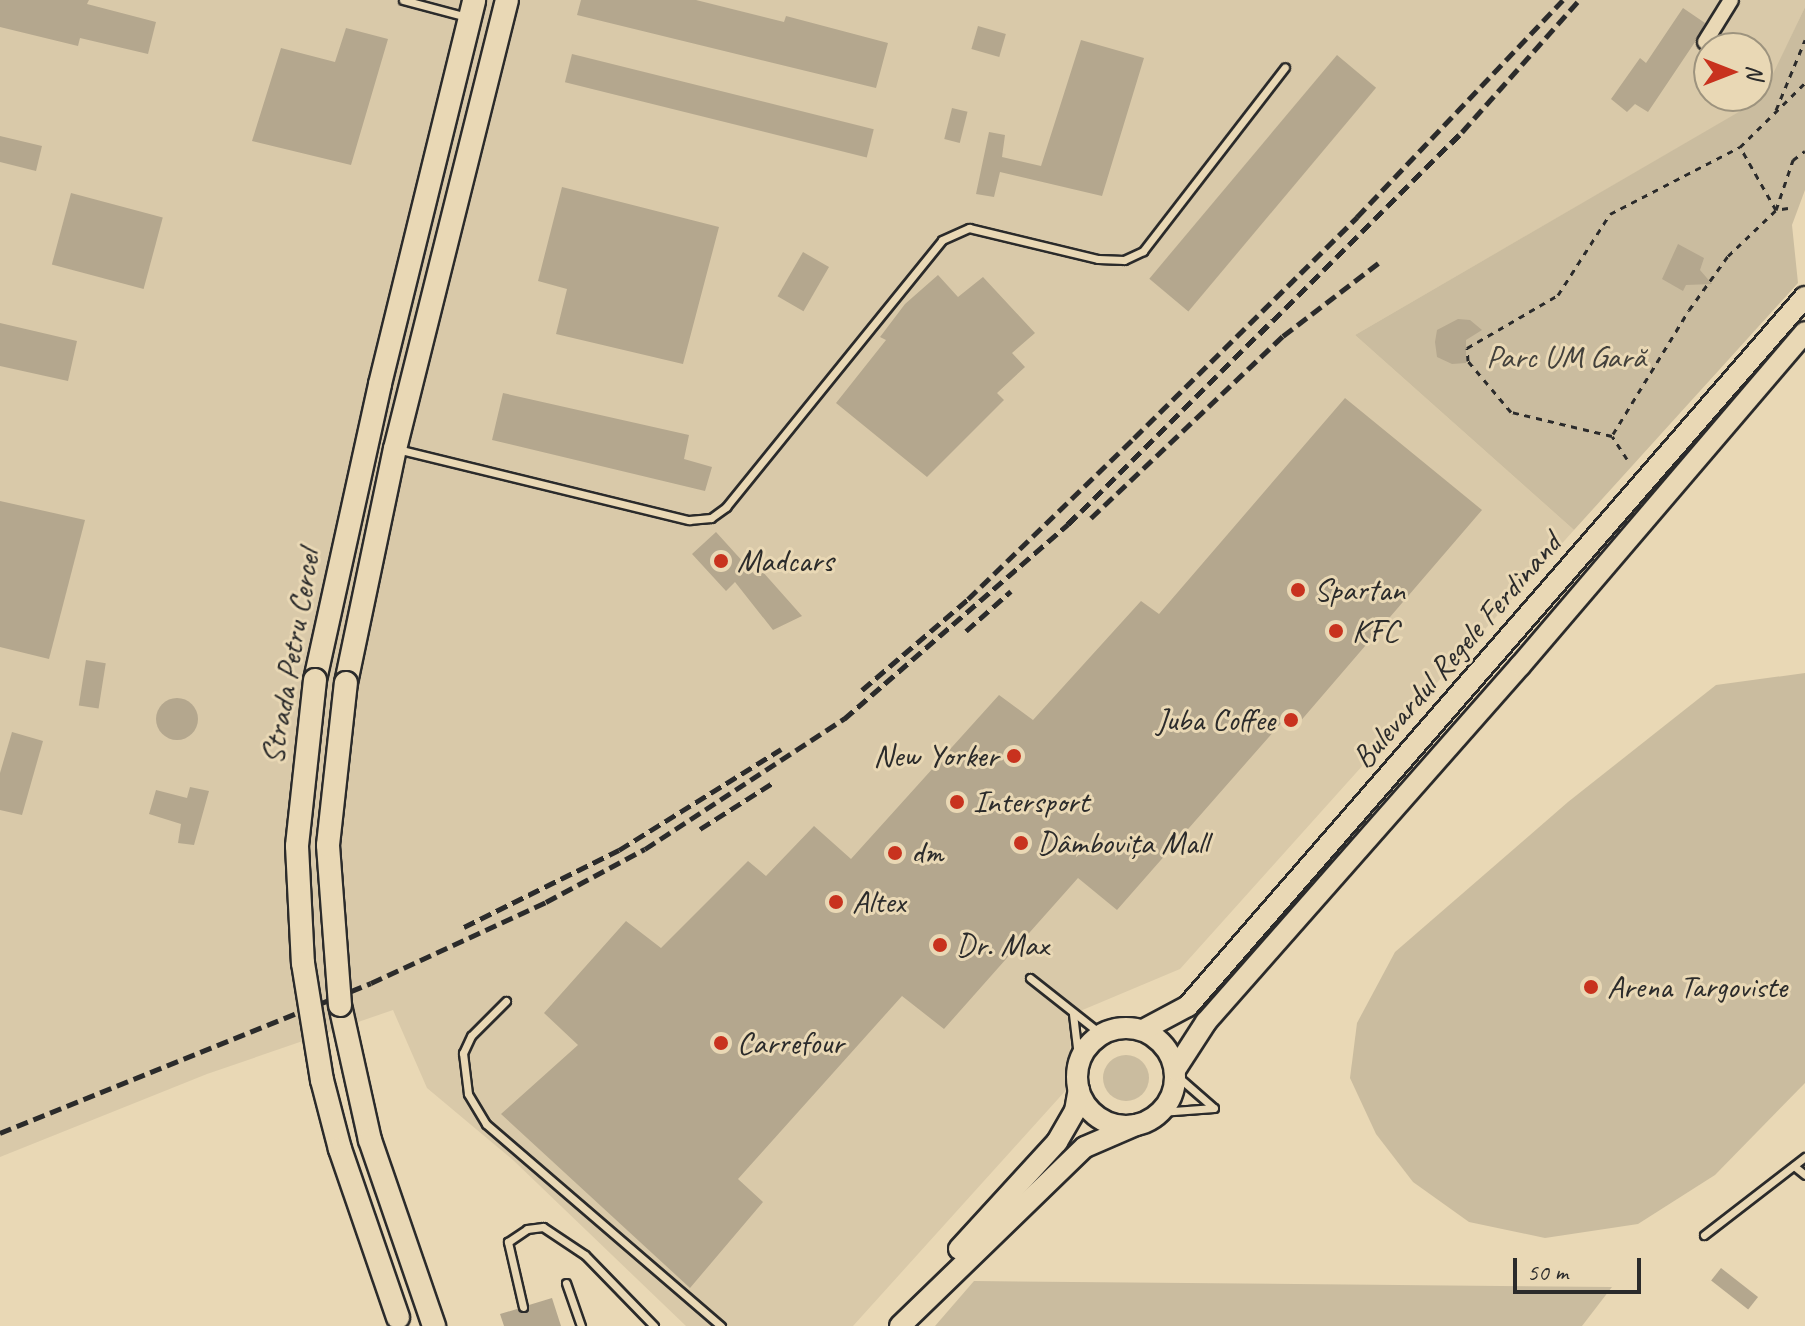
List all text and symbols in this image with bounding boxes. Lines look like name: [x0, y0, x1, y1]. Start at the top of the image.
north arrow: [1693, 32, 1773, 112]
text: N: [1741, 65, 1769, 79]
park label: Parc UM Gară: [1486, 338, 1646, 376]
street label: Bulevardul Regele Ferdinand: [1345, 526, 1569, 776]
place label: Madcars: [737, 542, 833, 580]
street label: Strada Petru Cercel: [253, 547, 329, 767]
marker: Madcars: [712, 552, 730, 570]
place label: Spartan: [1314, 571, 1405, 609]
marker: Spartan: [1289, 581, 1307, 599]
place label: KFC: [1352, 612, 1399, 650]
marker: KFC: [1327, 622, 1345, 640]
place label: Juba Coffee: [1157, 701, 1275, 739]
marker: Juba Coffee: [1282, 711, 1300, 729]
place label: New Yorker: [873, 737, 998, 775]
marker: New Yorker: [1005, 747, 1023, 765]
place label: Intersport: [973, 783, 1089, 821]
marker: Intersport: [948, 793, 966, 811]
place label: Dâmbovița Mall: [1037, 824, 1209, 862]
place label: dm: [911, 834, 943, 872]
marker: Dâmbovița Mall: [1012, 834, 1030, 852]
marker: dm: [886, 844, 904, 862]
place label: Altex: [852, 883, 905, 921]
marker: Altex: [827, 893, 845, 911]
place label: Dr. Max: [956, 926, 1048, 964]
marker: Dr. Max: [931, 936, 949, 954]
place label: Arena Targoviste: [1607, 968, 1788, 1006]
marker: Arena Targoviste: [1582, 978, 1600, 996]
place label: Carrefour: [737, 1024, 843, 1062]
marker: Carrefour: [712, 1034, 730, 1052]
scale bar: [1517, 1242, 1645, 1292]
text: 50 m: [1527, 1257, 1568, 1287]

